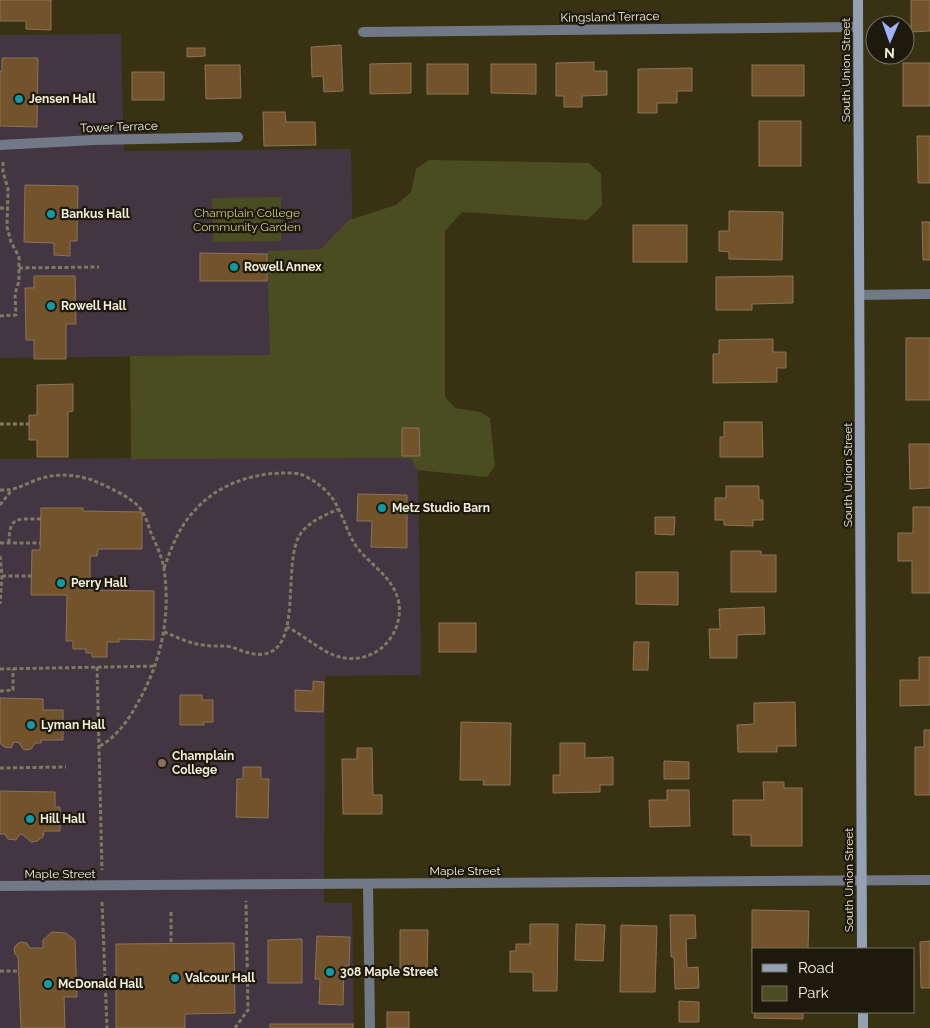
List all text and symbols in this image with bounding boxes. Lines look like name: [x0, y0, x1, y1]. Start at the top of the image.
street label: Kingsland Terrace: [560, 9, 660, 25]
north arrow: [865, 15, 915, 65]
street label: South Union Street: [839, 18, 853, 122]
text: N: [884, 45, 895, 61]
place label: Jensen Hall: [29, 92, 96, 106]
marker: Jensen Hall: [13, 93, 25, 105]
street label: Tower Terrace: [80, 119, 158, 135]
park label: Champlain College Community Garden: [193, 206, 301, 234]
place label: Bankus Hall: [61, 207, 130, 221]
marker: Bankus Hall: [45, 208, 57, 220]
place label: Rowell Annex: [244, 260, 322, 274]
marker: Rowell Annex: [228, 261, 240, 273]
place label: Rowell Hall: [61, 299, 127, 313]
marker: Rowell Hall: [45, 300, 57, 312]
street label: South Union Street: [841, 423, 855, 527]
place label: Metz Studio Barn: [392, 501, 490, 515]
marker: Metz Studio Barn: [376, 502, 388, 514]
place label: Perry Hall: [71, 576, 128, 590]
marker: Perry Hall: [55, 577, 67, 589]
place label: Lyman Hall: [41, 718, 106, 732]
marker: Lyman Hall: [25, 719, 37, 731]
place label: Champlain College: [172, 749, 234, 777]
marker: Champlain College: [156, 757, 168, 769]
place label: Hill Hall: [40, 812, 86, 826]
marker: Hill Hall: [24, 813, 36, 825]
street label: South Union Street: [842, 828, 856, 932]
street label: Maple Street: [429, 864, 501, 878]
street label: Maple Street: [24, 867, 96, 881]
legend: [752, 948, 915, 1013]
text: Road: [798, 959, 834, 977]
place label: 308 Maple Street: [340, 965, 439, 979]
marker: 308 Maple Street: [324, 966, 336, 978]
place label: Valcour Hall: [185, 971, 255, 985]
marker: Valcour Hall: [169, 972, 181, 984]
place label: McDonald Hall: [58, 977, 143, 991]
marker: McDonald Hall: [42, 978, 54, 990]
text: Park: [798, 984, 829, 1002]

